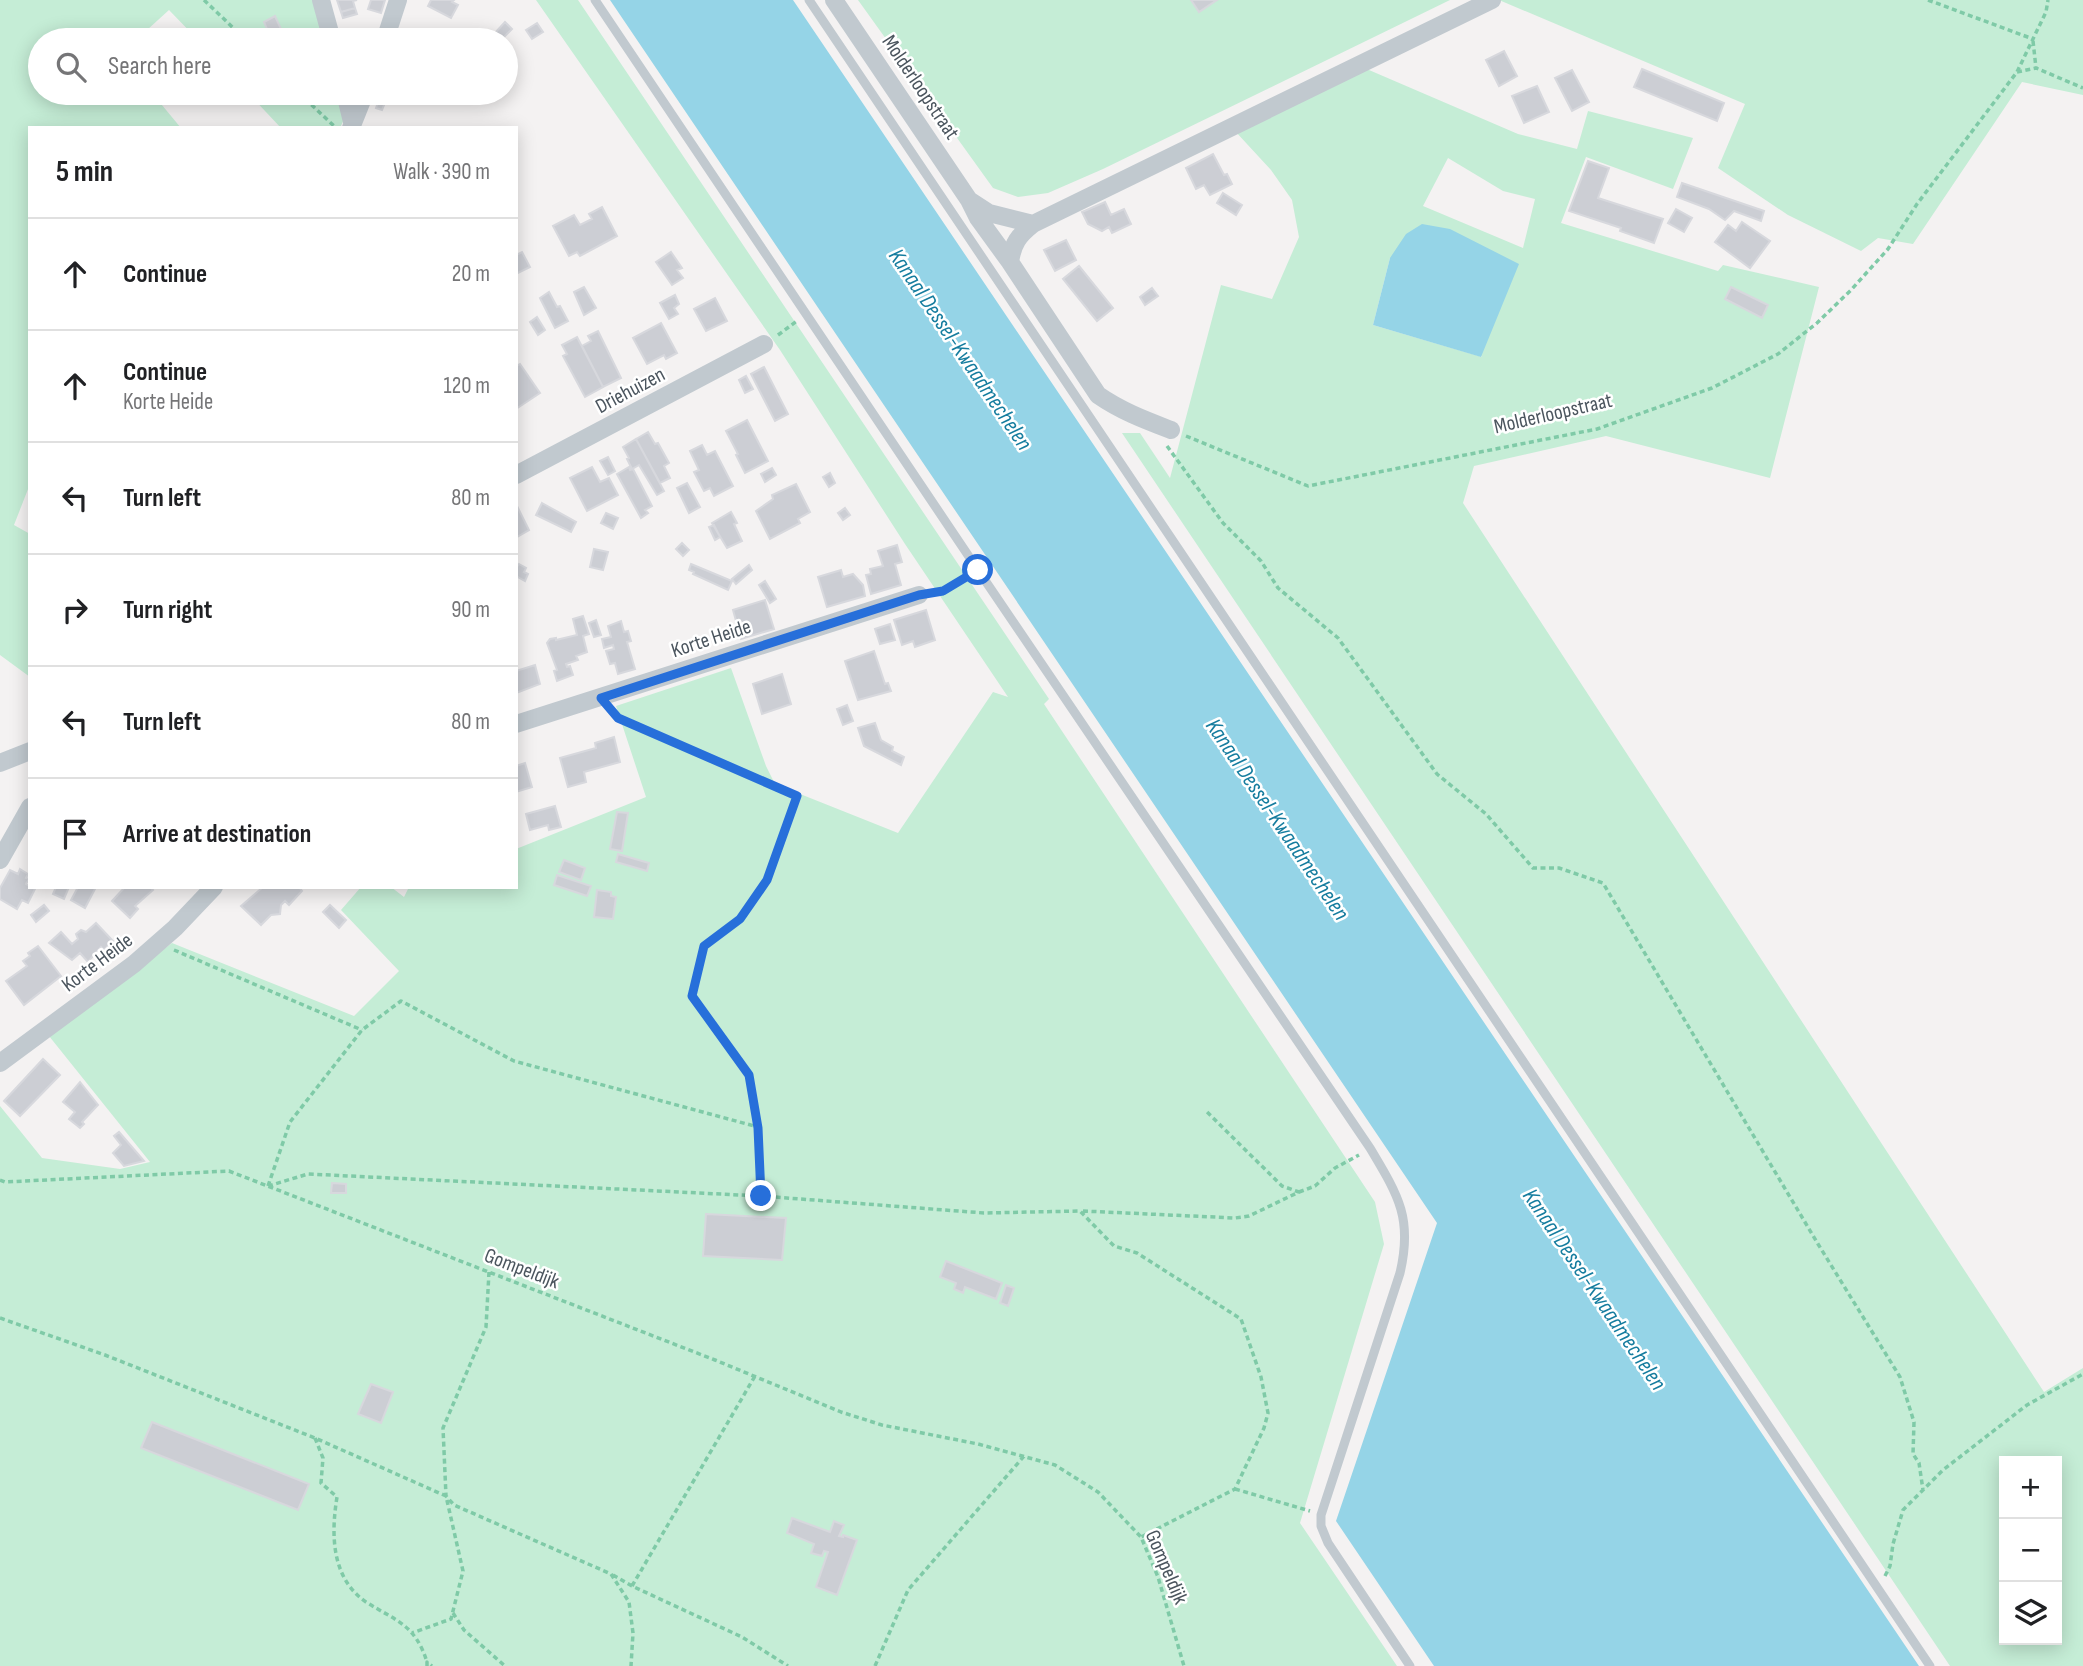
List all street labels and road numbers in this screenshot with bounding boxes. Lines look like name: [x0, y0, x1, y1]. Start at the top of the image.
street label: Molderloopstraat: [877, 30, 965, 144]
street label: Driehuizen: [591, 362, 669, 419]
street label: Molderloopstraat: [1492, 388, 1615, 439]
street label: Korte Heide: [668, 614, 754, 663]
street label: Korte Heide: [57, 928, 138, 997]
street label: Gompeldijk: [481, 1243, 563, 1294]
street label: Gompeldijk: [1140, 1526, 1193, 1608]

